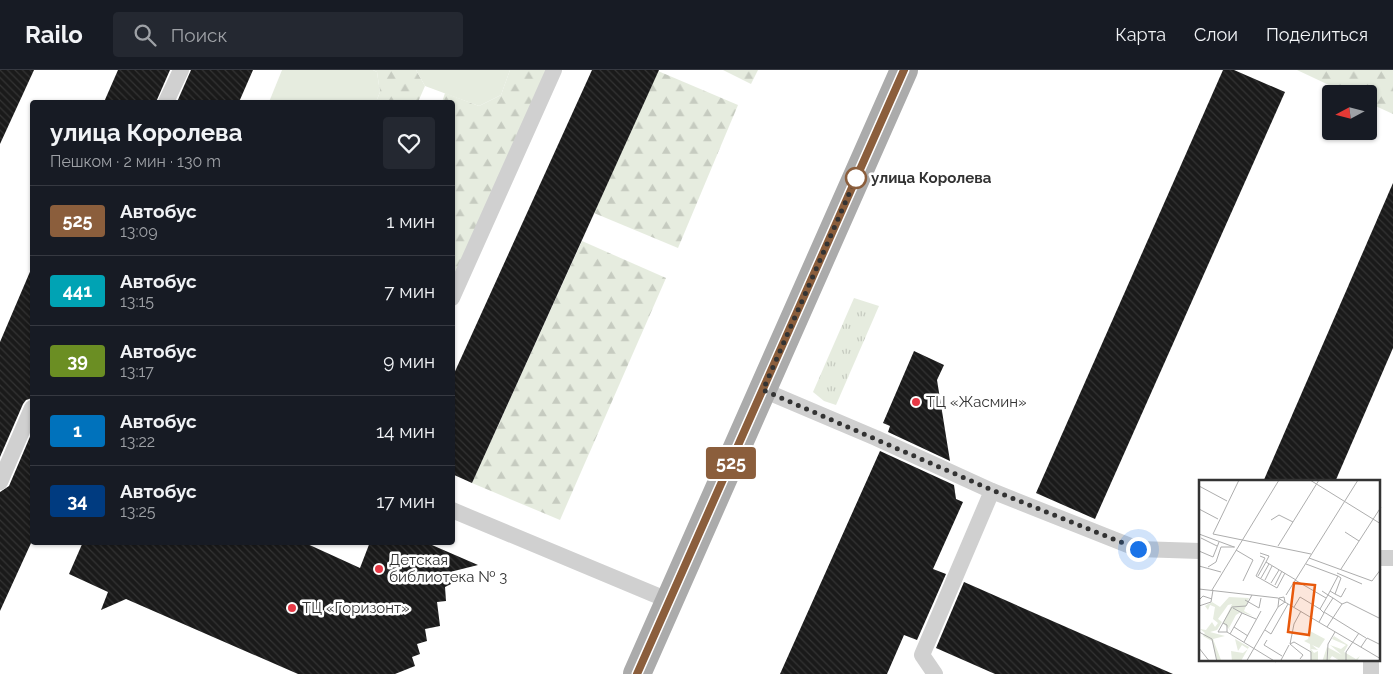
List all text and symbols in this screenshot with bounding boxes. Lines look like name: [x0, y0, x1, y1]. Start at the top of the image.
search box: [113, 12, 463, 57]
text: Railo: [25, 20, 83, 49]
icon: search: [131, 21, 159, 49]
text: Поиск: [171, 24, 227, 46]
text: Карта: [1115, 24, 1166, 45]
text: Слои: [1194, 24, 1238, 45]
text: Поделиться: [1266, 24, 1368, 45]
north arrow: [1322, 85, 1378, 140]
map controls: [1322, 85, 1377, 140]
button: heart: [383, 117, 435, 169]
text: улица Королева: [50, 118, 242, 147]
text: Пешком · 2 мин · 130 m: [50, 152, 221, 171]
marker: улица Королева: [845, 167, 867, 189]
place label: улица Королева: [871, 169, 992, 187]
text: Автобус: [120, 200, 197, 222]
text: 525: [62, 210, 93, 231]
text: 1 мин: [386, 210, 435, 232]
text: 13:09: [120, 222, 158, 241]
text: Автобус: [120, 270, 197, 292]
text: 441: [63, 280, 92, 301]
text: 7 мин: [384, 280, 435, 302]
text: 13:15: [120, 292, 154, 311]
text: Автобус: [120, 340, 197, 362]
text: 39: [67, 350, 88, 371]
text: 9 мин: [383, 350, 435, 372]
text: 13:17: [120, 362, 154, 381]
place label: ТЦ «Жасмин»: [926, 393, 1027, 411]
marker: ТЦ «Жасмин»: [910, 396, 922, 408]
text: Автобус: [120, 410, 197, 432]
text: 1: [73, 420, 82, 441]
text: 14 мин: [376, 420, 435, 442]
text: 13:22: [120, 432, 155, 451]
line badge: 525: [702, 447, 760, 479]
text: 525: [716, 452, 746, 473]
text: Автобус: [120, 480, 197, 502]
inset map: [1199, 480, 1380, 662]
text: 34: [67, 490, 88, 511]
text: 17 мин: [376, 490, 435, 512]
text: 13:25: [120, 502, 155, 521]
your location: [1126, 537, 1151, 562]
place label: Детская библиотека № 3: [389, 551, 507, 586]
marker: Детская библиотека № 3: [373, 563, 385, 575]
place label: ТЦ «Горизонт»: [302, 599, 410, 617]
marker: ТЦ «Горизонт»: [286, 602, 298, 614]

